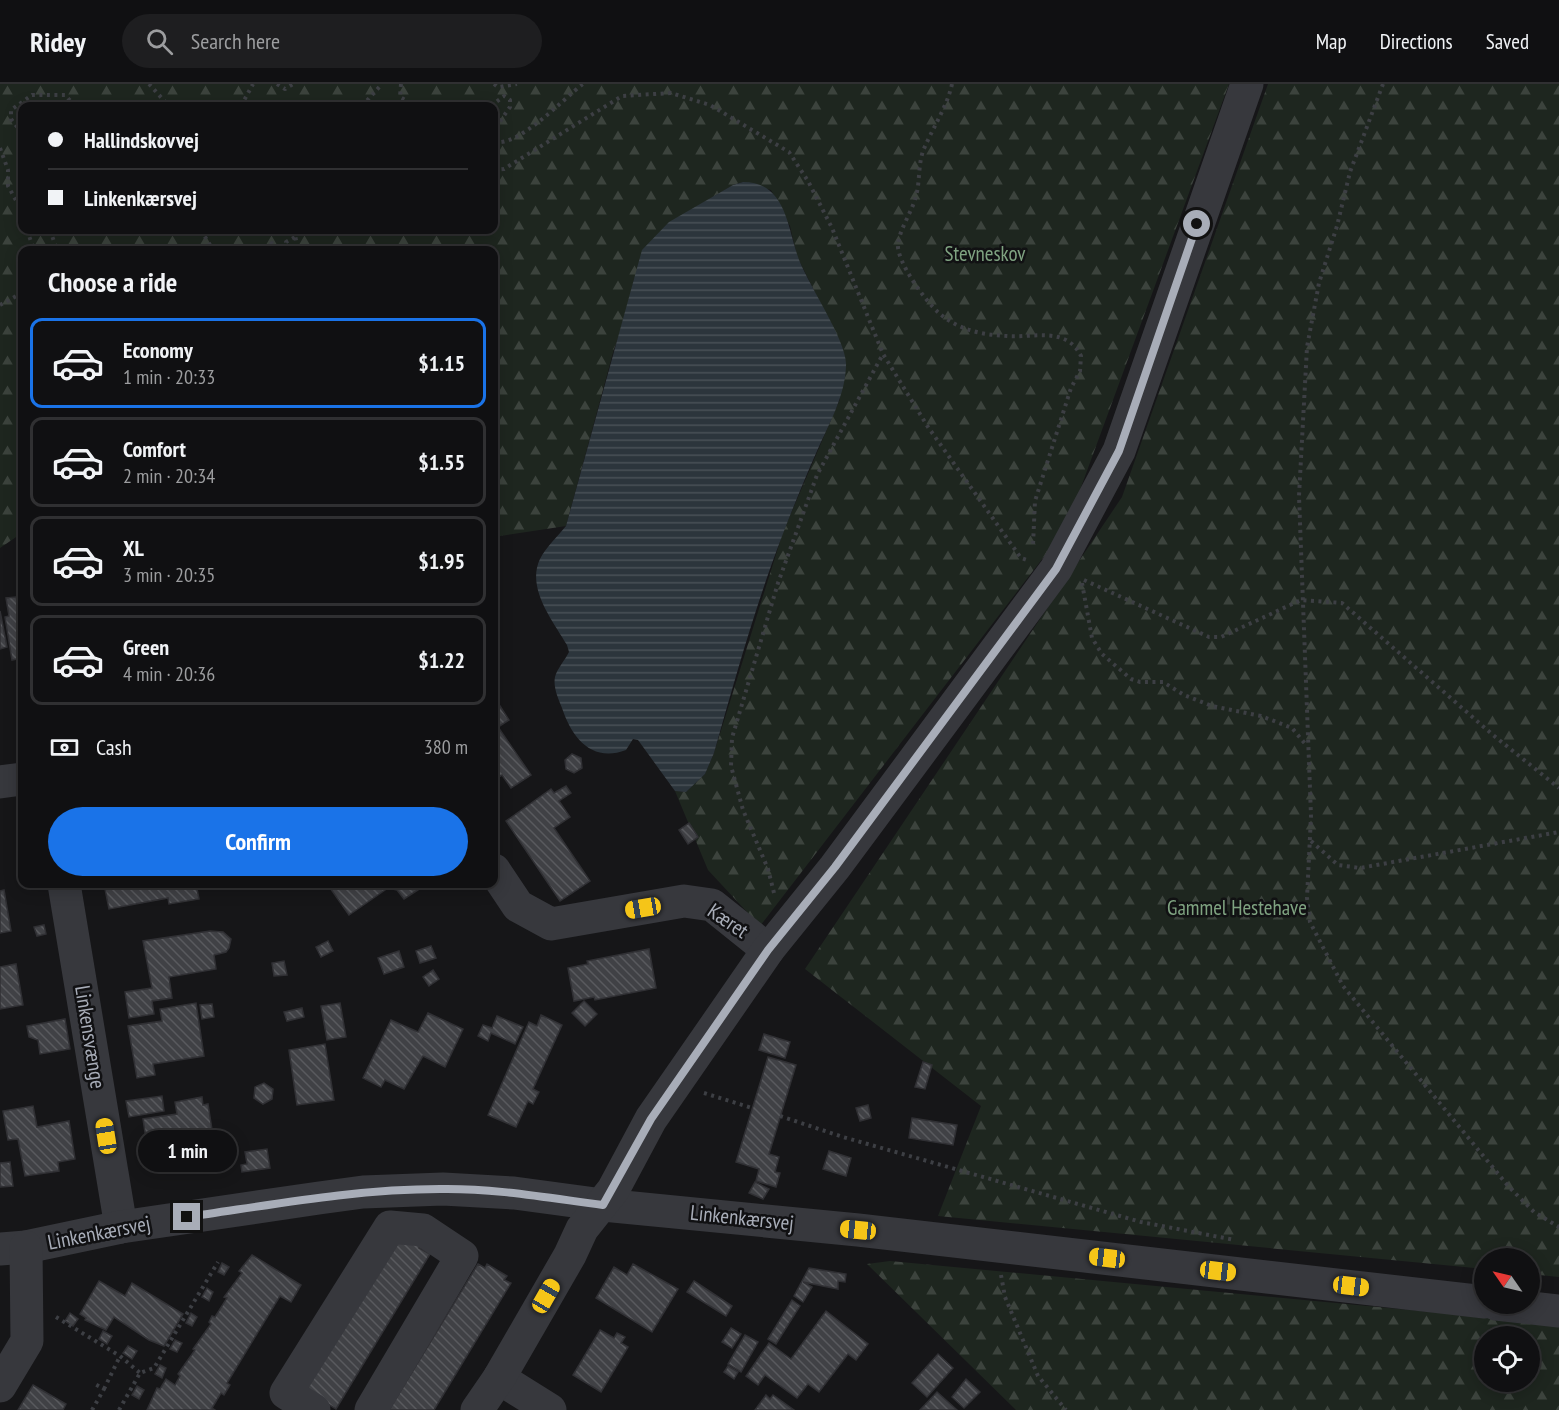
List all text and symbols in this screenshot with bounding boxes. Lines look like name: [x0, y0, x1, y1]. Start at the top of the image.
search box: [122, 14, 542, 68]
text: Ridey: [30, 23, 86, 60]
icon: search: [143, 25, 176, 58]
text: Search here: [191, 27, 280, 55]
text: Map: [1316, 28, 1347, 55]
text: Directions: [1380, 28, 1453, 55]
text: Saved: [1486, 28, 1529, 55]
text: Hallindskovvej: [84, 126, 199, 154]
text: Linkenkærsvej: [84, 184, 197, 212]
route start: [1183, 210, 1210, 237]
park label: Stevneskov: [945, 240, 1026, 267]
text: Choose a ride: [48, 265, 177, 299]
icon: car: [51, 336, 105, 390]
text: Economy: [123, 336, 193, 364]
text: $1.15: [418, 349, 465, 377]
text: 1 min · 20:33: [123, 364, 215, 390]
icon: car: [51, 435, 105, 489]
text: Comfort: [123, 435, 186, 463]
text: $1.55: [418, 448, 465, 476]
text: 2 min · 20:34: [123, 463, 215, 489]
icon: car: [51, 534, 105, 588]
text: XL: [123, 534, 144, 562]
text: $1.95: [418, 547, 465, 575]
text: 3 min · 20:35: [123, 562, 215, 588]
icon: car: [51, 633, 105, 687]
text: Green: [123, 633, 169, 661]
text: $1.22: [418, 646, 465, 674]
text: 4 min · 20:36: [123, 661, 215, 687]
icon: cash: [48, 731, 81, 764]
text: Cash: [96, 733, 132, 761]
text: 380 m: [424, 734, 468, 760]
button: Confirm: [48, 807, 468, 876]
park label: Gammel Hestehave: [1167, 894, 1307, 921]
car: [624, 896, 662, 920]
street label: Kæret: [703, 897, 754, 944]
street label: Linkensvænge: [69, 983, 112, 1090]
car: [94, 1117, 118, 1155]
callout: 1 min: [138, 1130, 237, 1172]
text: 1 min: [167, 1138, 208, 1164]
street label: Linkenkærsvej: [689, 1199, 795, 1236]
route end: [173, 1203, 200, 1230]
street label: Linkenkærsvej: [45, 1209, 153, 1256]
car: [839, 1219, 877, 1241]
car: [1088, 1247, 1126, 1269]
north arrow: [1474, 1248, 1540, 1314]
map controls: [1474, 1248, 1540, 1392]
car: [1199, 1260, 1237, 1282]
car: [1332, 1275, 1370, 1297]
car: [529, 1276, 563, 1316]
button: locate: [1474, 1326, 1540, 1392]

